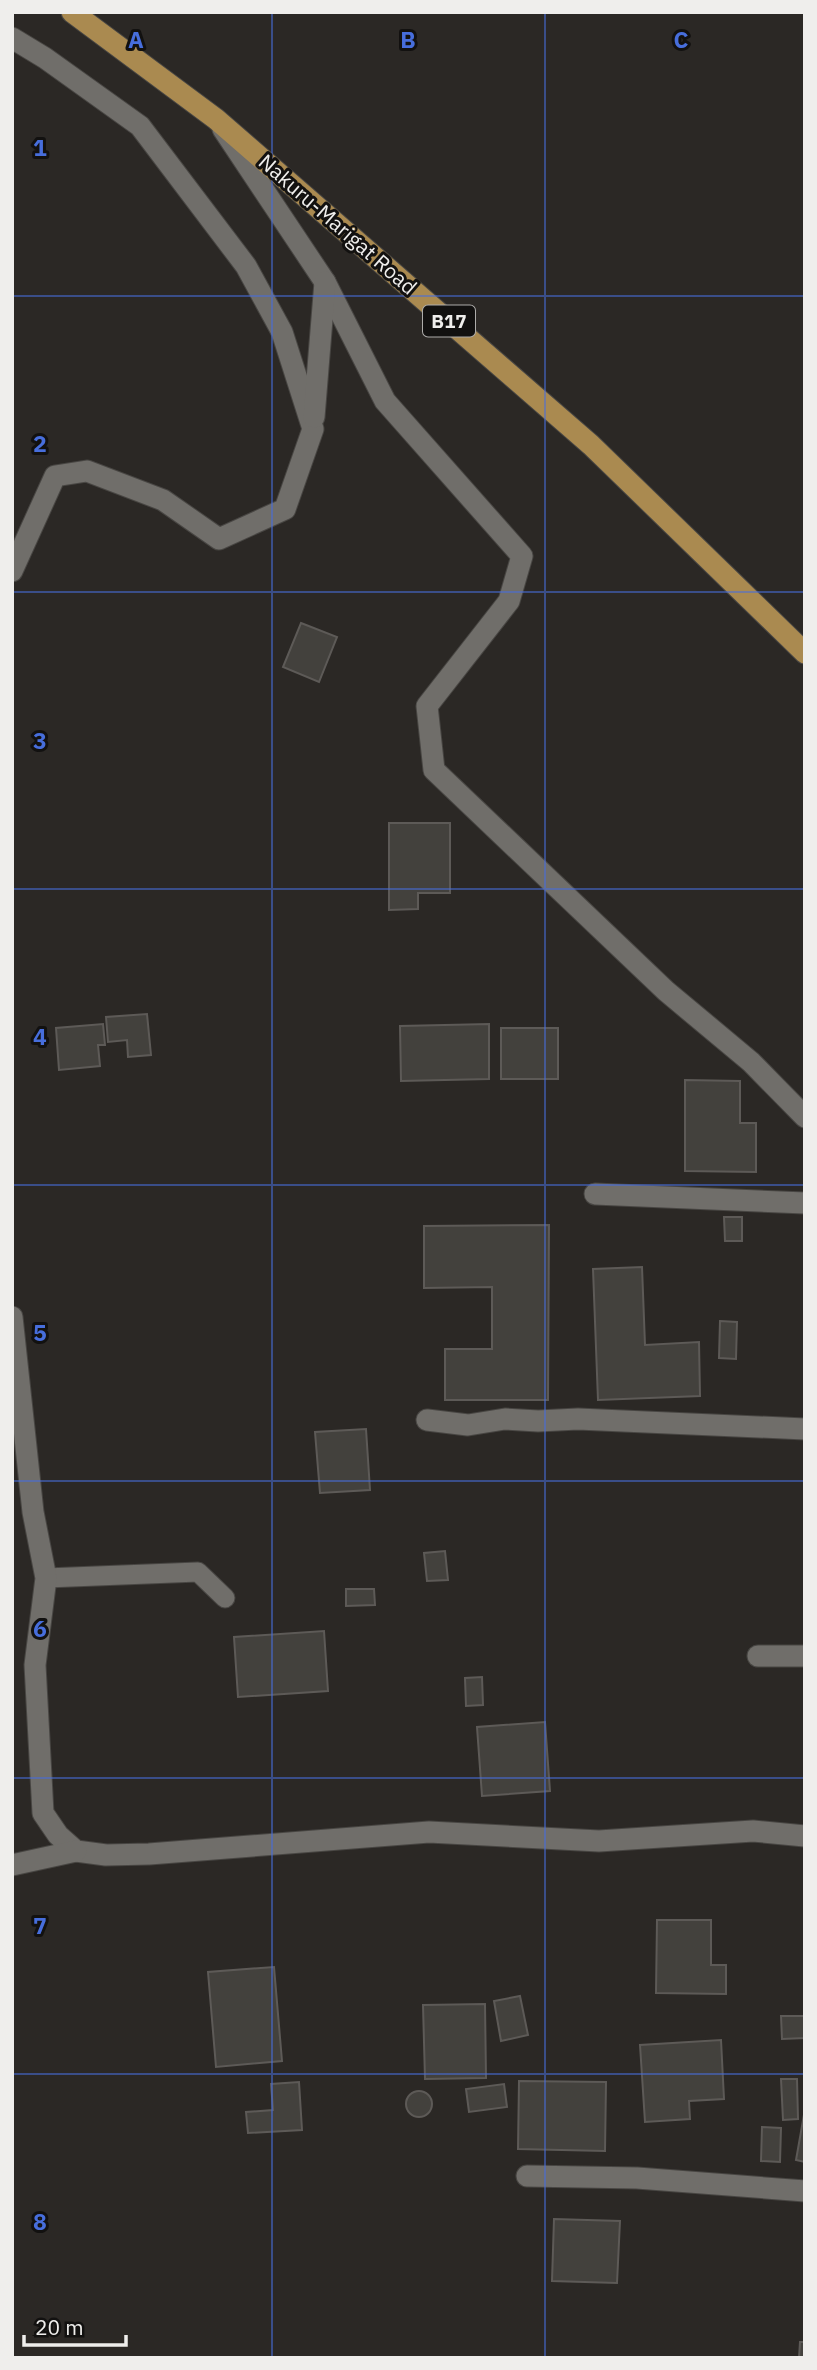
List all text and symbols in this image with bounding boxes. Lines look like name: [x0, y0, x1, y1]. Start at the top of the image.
text: A: [128, 24, 144, 54]
text: B: [400, 24, 416, 54]
text: C: [674, 24, 689, 54]
text: 1: [33, 132, 47, 162]
street label: Nakuru-Marigat Road: [253, 148, 423, 300]
road number: B17: [423, 306, 475, 336]
text: 2: [33, 428, 47, 458]
text: 3: [33, 725, 47, 755]
text: 4: [33, 1021, 47, 1051]
text: 5: [33, 1317, 47, 1347]
text: 6: [33, 1613, 47, 1643]
text: 7: [33, 1910, 47, 1940]
text: 8: [33, 2206, 47, 2236]
scale bar: [24, 2304, 126, 2348]
text: 20 m: [35, 2313, 84, 2341]

